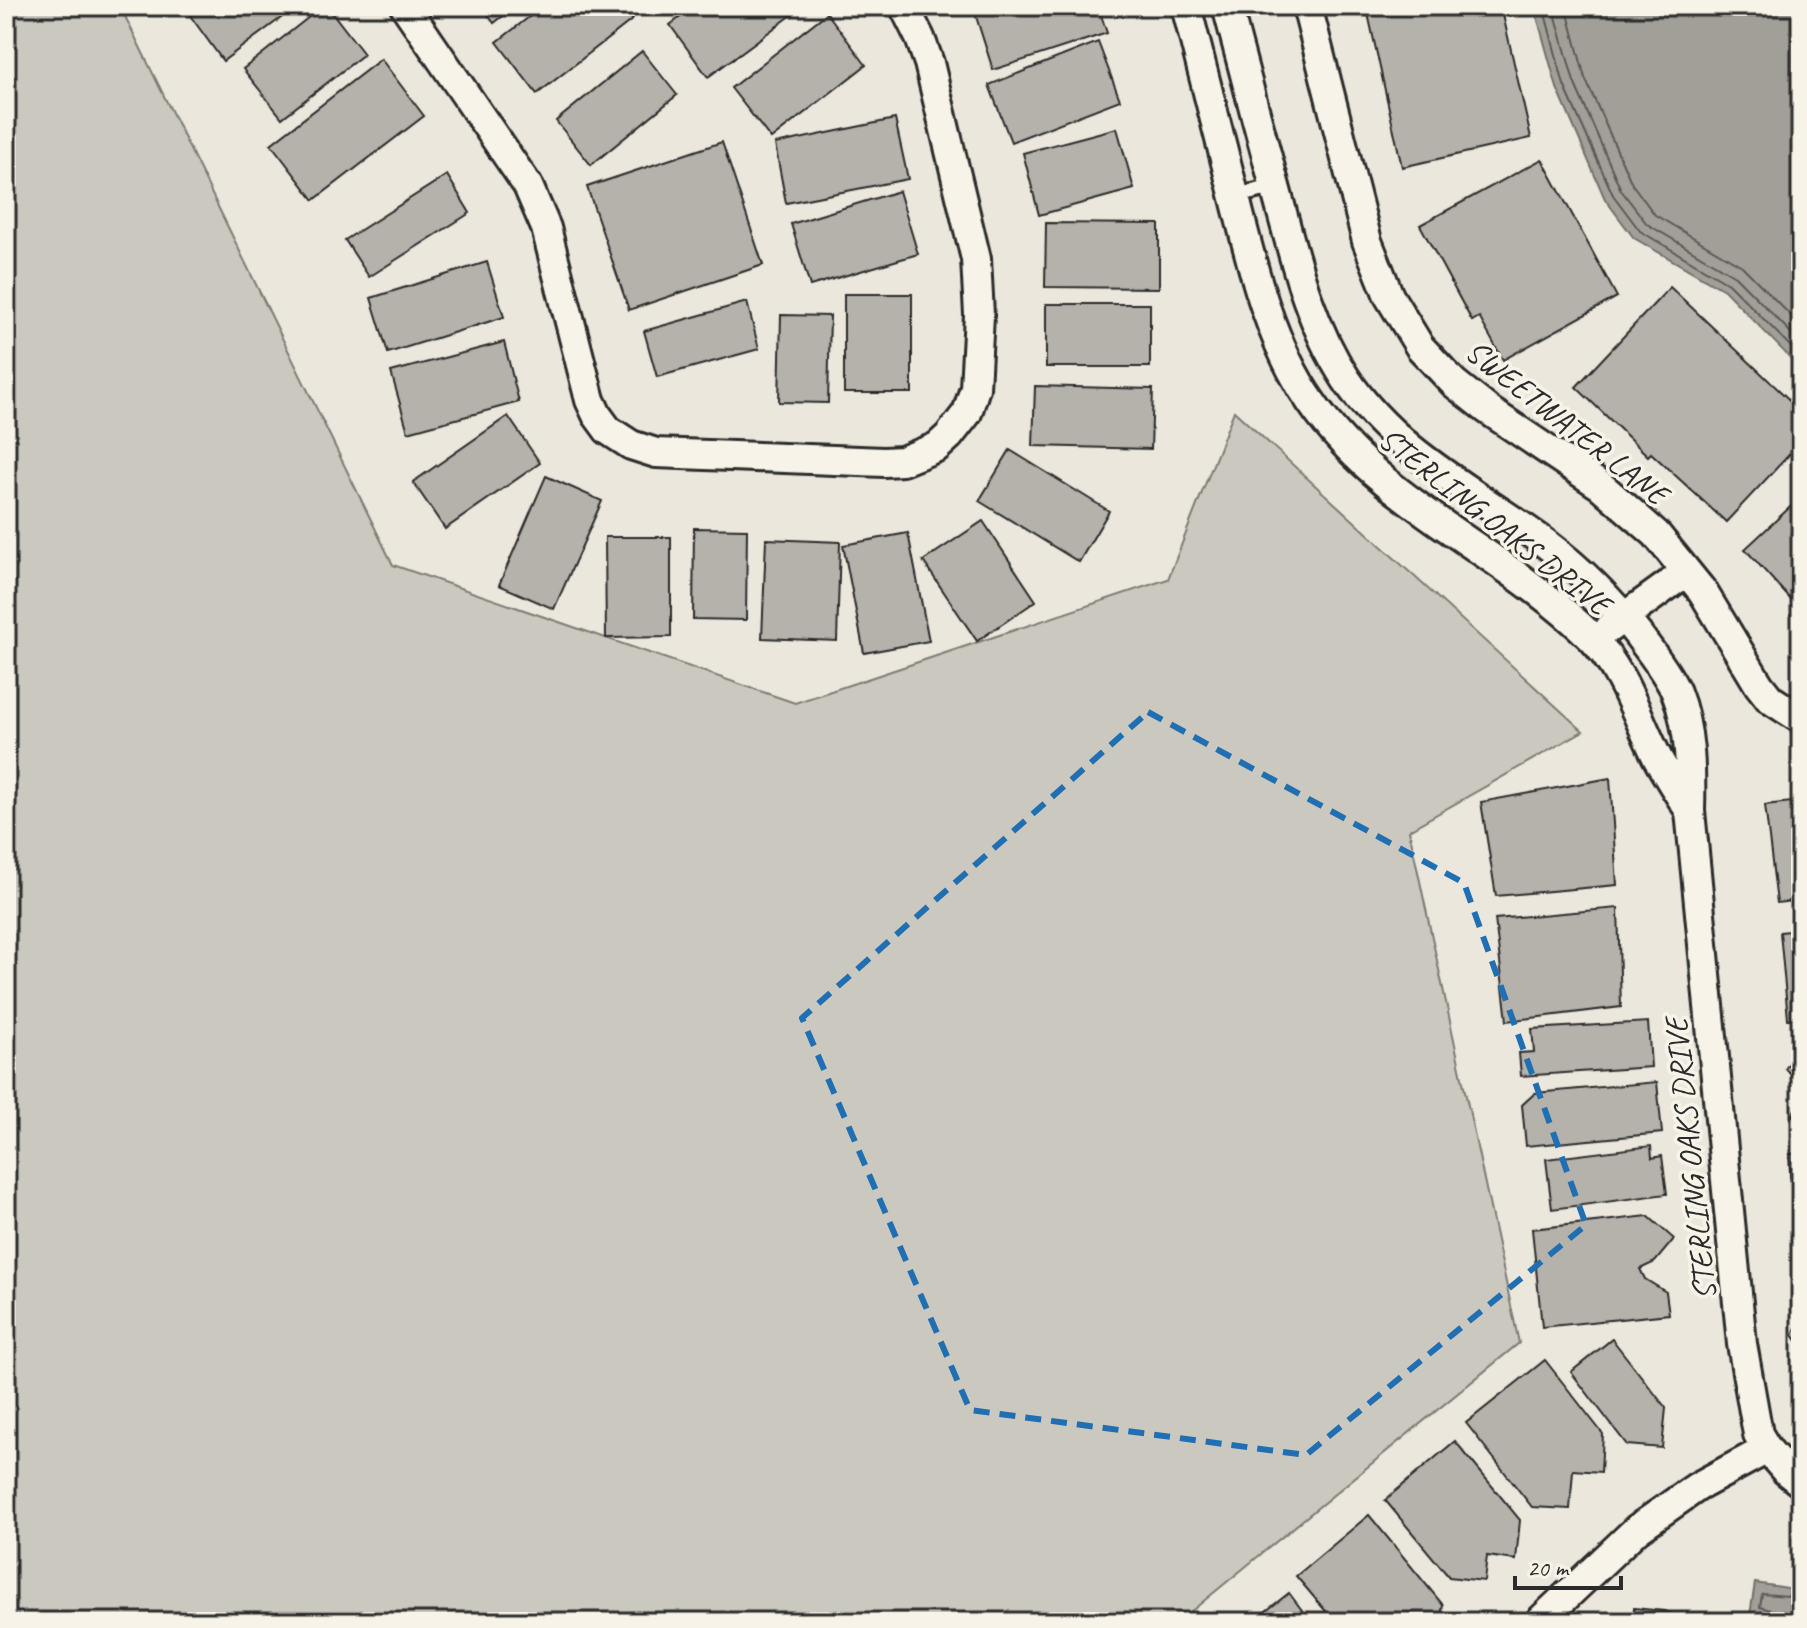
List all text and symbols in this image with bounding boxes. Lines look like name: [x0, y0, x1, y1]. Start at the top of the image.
street label: SWEETWATER LANE: [1457, 331, 1680, 517]
street label: STERLING OAKS DRIVE: [1370, 418, 1622, 627]
street label: STERLING OAKS DRIVE: [1655, 1012, 1726, 1302]
scale bar: [1515, 1540, 1621, 1590]
text: 20 m: [1527, 1553, 1570, 1583]

